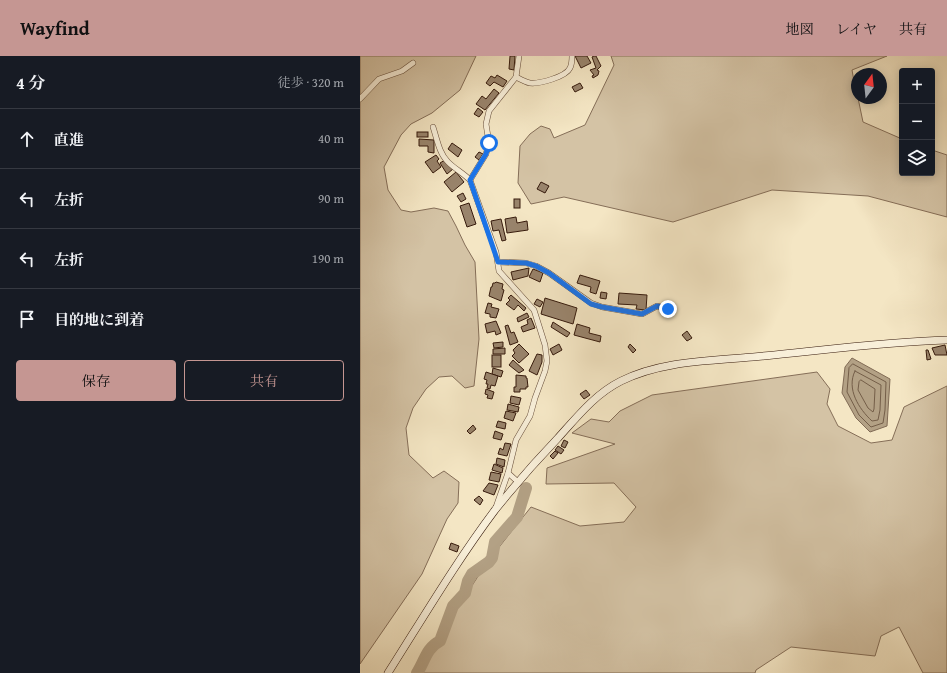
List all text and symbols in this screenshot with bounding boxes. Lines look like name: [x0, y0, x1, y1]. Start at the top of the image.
text: Wayfind: [20, 14, 90, 42]
text: 地図: [786, 19, 814, 39]
text: レイヤ: [836, 19, 877, 39]
text: 共有: [899, 19, 927, 39]
north arrow: [851, 68, 887, 104]
map controls: [899, 68, 935, 176]
button: +: [899, 68, 935, 104]
text: 4 分: [16, 70, 46, 95]
text: 徒歩 · 320 m: [278, 73, 344, 92]
button: −: [899, 104, 935, 140]
icon: ahead: [16, 128, 38, 150]
text: 直進: [54, 129, 84, 150]
text: 40 m: [318, 129, 344, 148]
route start: [480, 134, 498, 152]
button: layers: [899, 140, 935, 176]
icon: left: [16, 188, 38, 210]
text: 左折: [54, 189, 84, 210]
text: 90 m: [318, 189, 344, 208]
icon: left: [16, 248, 38, 270]
text: 左折: [54, 249, 84, 270]
text: 190 m: [312, 249, 344, 268]
route end: [659, 300, 677, 318]
icon: arrive: [16, 308, 38, 330]
text: 目的地に到着: [54, 309, 144, 330]
button: 保存: [16, 360, 176, 401]
button: 共有: [184, 360, 344, 401]

